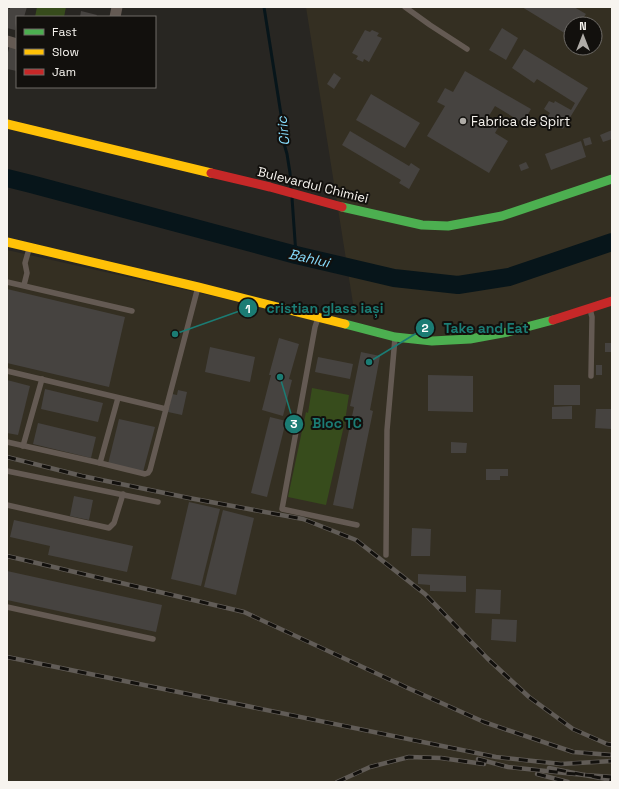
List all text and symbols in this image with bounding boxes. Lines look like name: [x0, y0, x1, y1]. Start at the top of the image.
legend: [16, 16, 156, 88]
north arrow: [563, 16, 603, 56]
text: N: [579, 19, 587, 33]
text: Fast: [52, 24, 77, 40]
text: Slow: [52, 44, 79, 60]
text: Jam: [52, 64, 76, 80]
place label: Fabrica de Spirt: [471, 113, 570, 130]
water label: Ciric: [272, 115, 293, 147]
marker: Fabrica de Spirt: [458, 116, 468, 126]
street label: Bulevardul Chimiei: [256, 163, 370, 207]
water label: Bahlui: [287, 245, 333, 272]
callout: cristian glass iași: [238, 295, 391, 321]
text: cristian glass iași: [267, 299, 383, 318]
text: 1: [245, 301, 251, 317]
callout: Take and Eat: [415, 315, 536, 341]
text: Take and Eat: [443, 319, 529, 337]
text: 2: [421, 320, 429, 336]
callout: Bloc TC: [284, 411, 370, 437]
text: Bloc TC: [312, 414, 362, 432]
text: 3: [290, 416, 298, 432]

